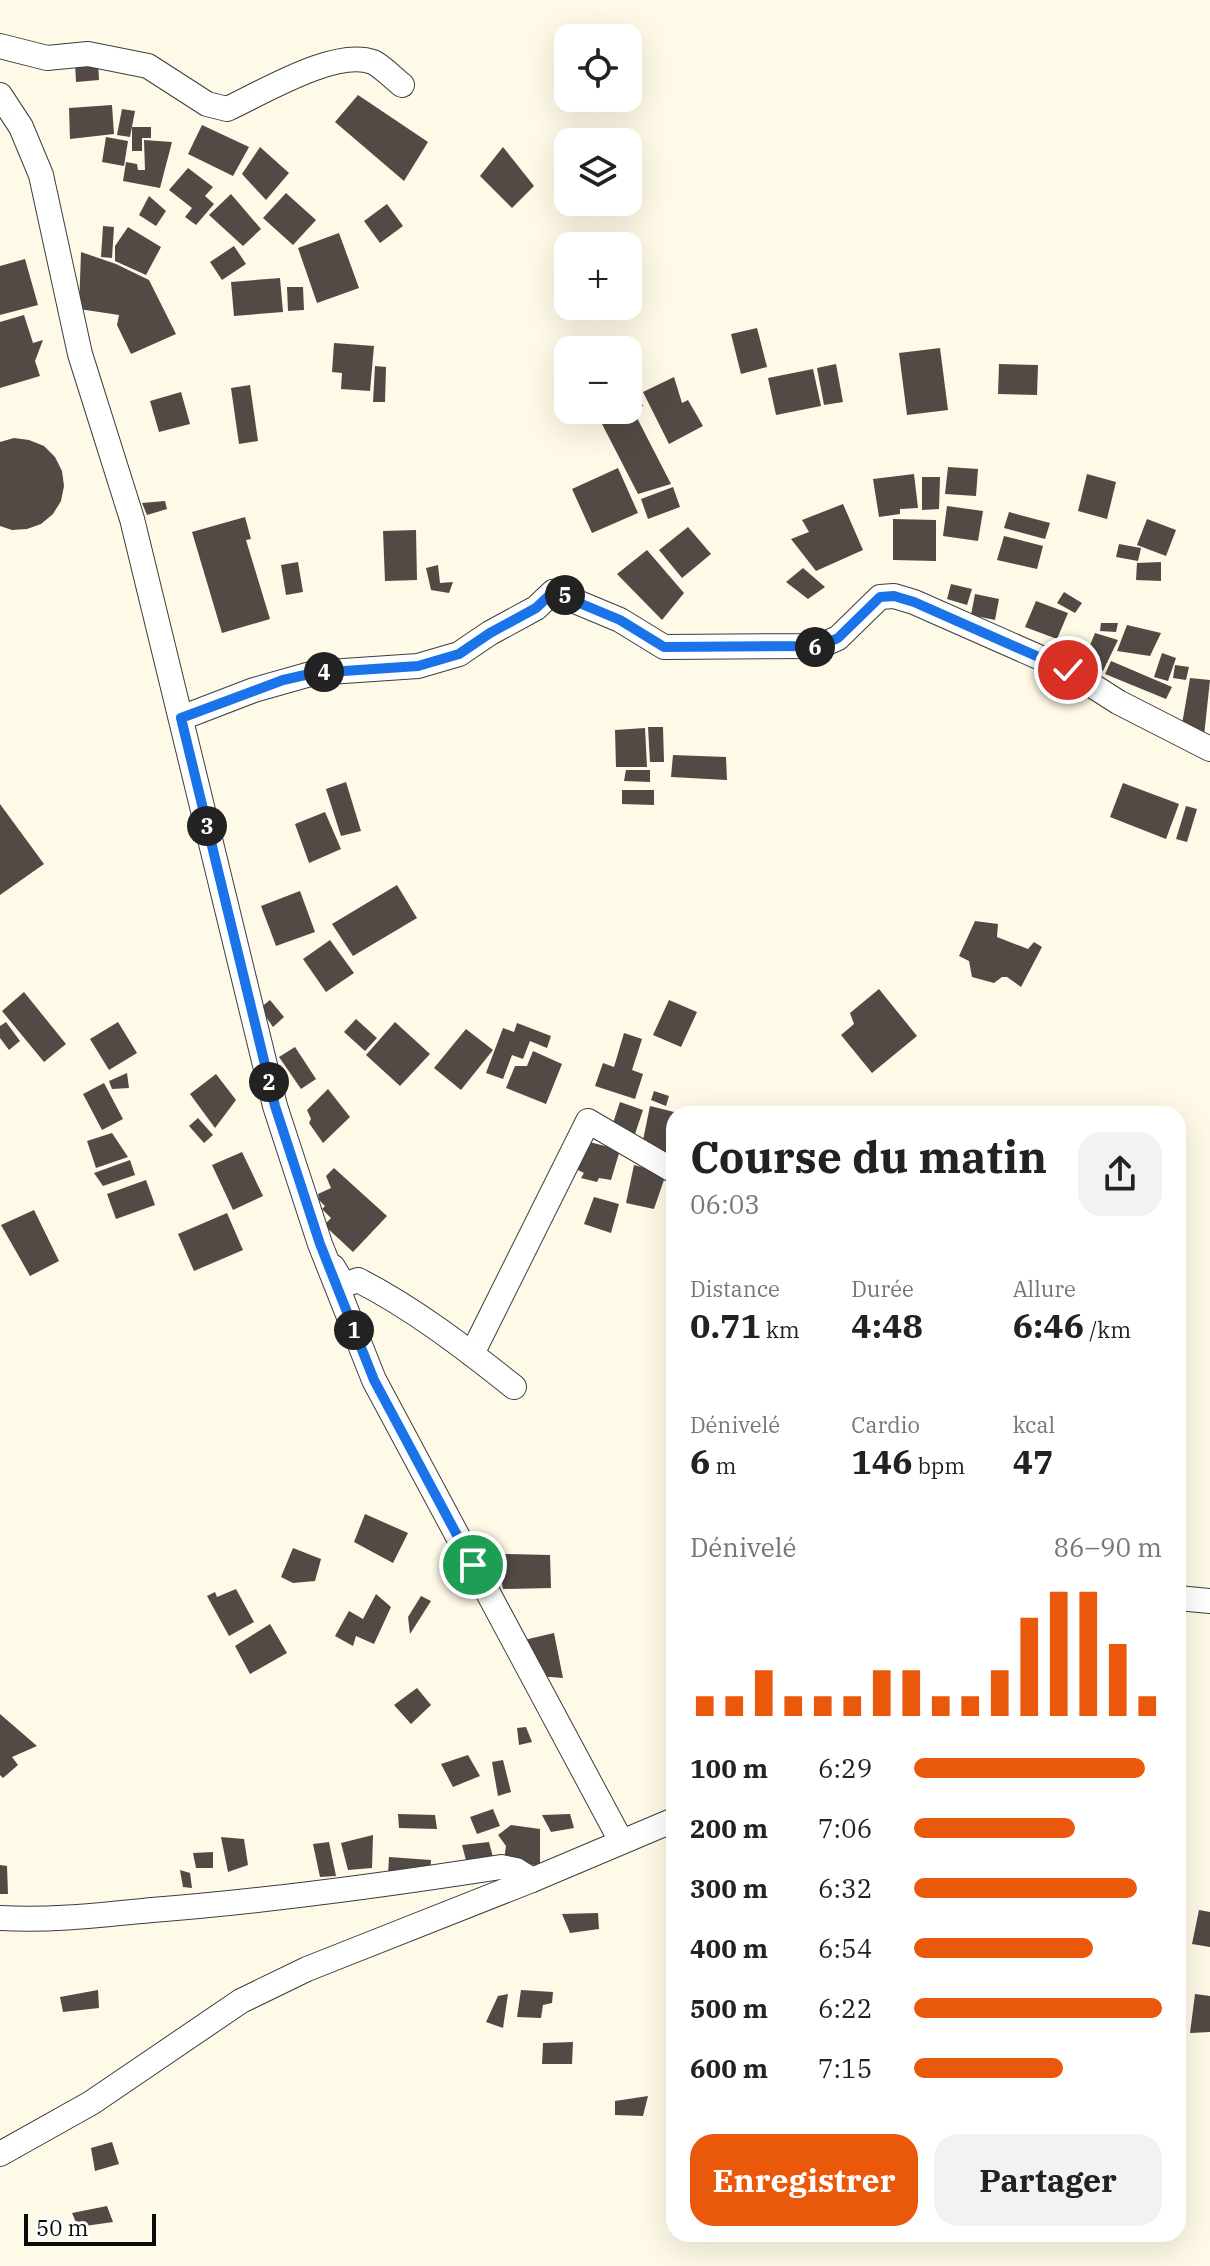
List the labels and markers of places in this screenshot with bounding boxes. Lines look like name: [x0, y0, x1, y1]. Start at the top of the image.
pin: 5: [545, 575, 585, 615]
pin: 6: [795, 627, 835, 667]
pin: [1034, 636, 1102, 704]
pin: 4: [304, 652, 344, 692]
pin: 3: [187, 806, 227, 846]
pin: 2: [249, 1062, 289, 1102]
pin: 1: [334, 1310, 374, 1350]
pin: [439, 1531, 507, 1599]

